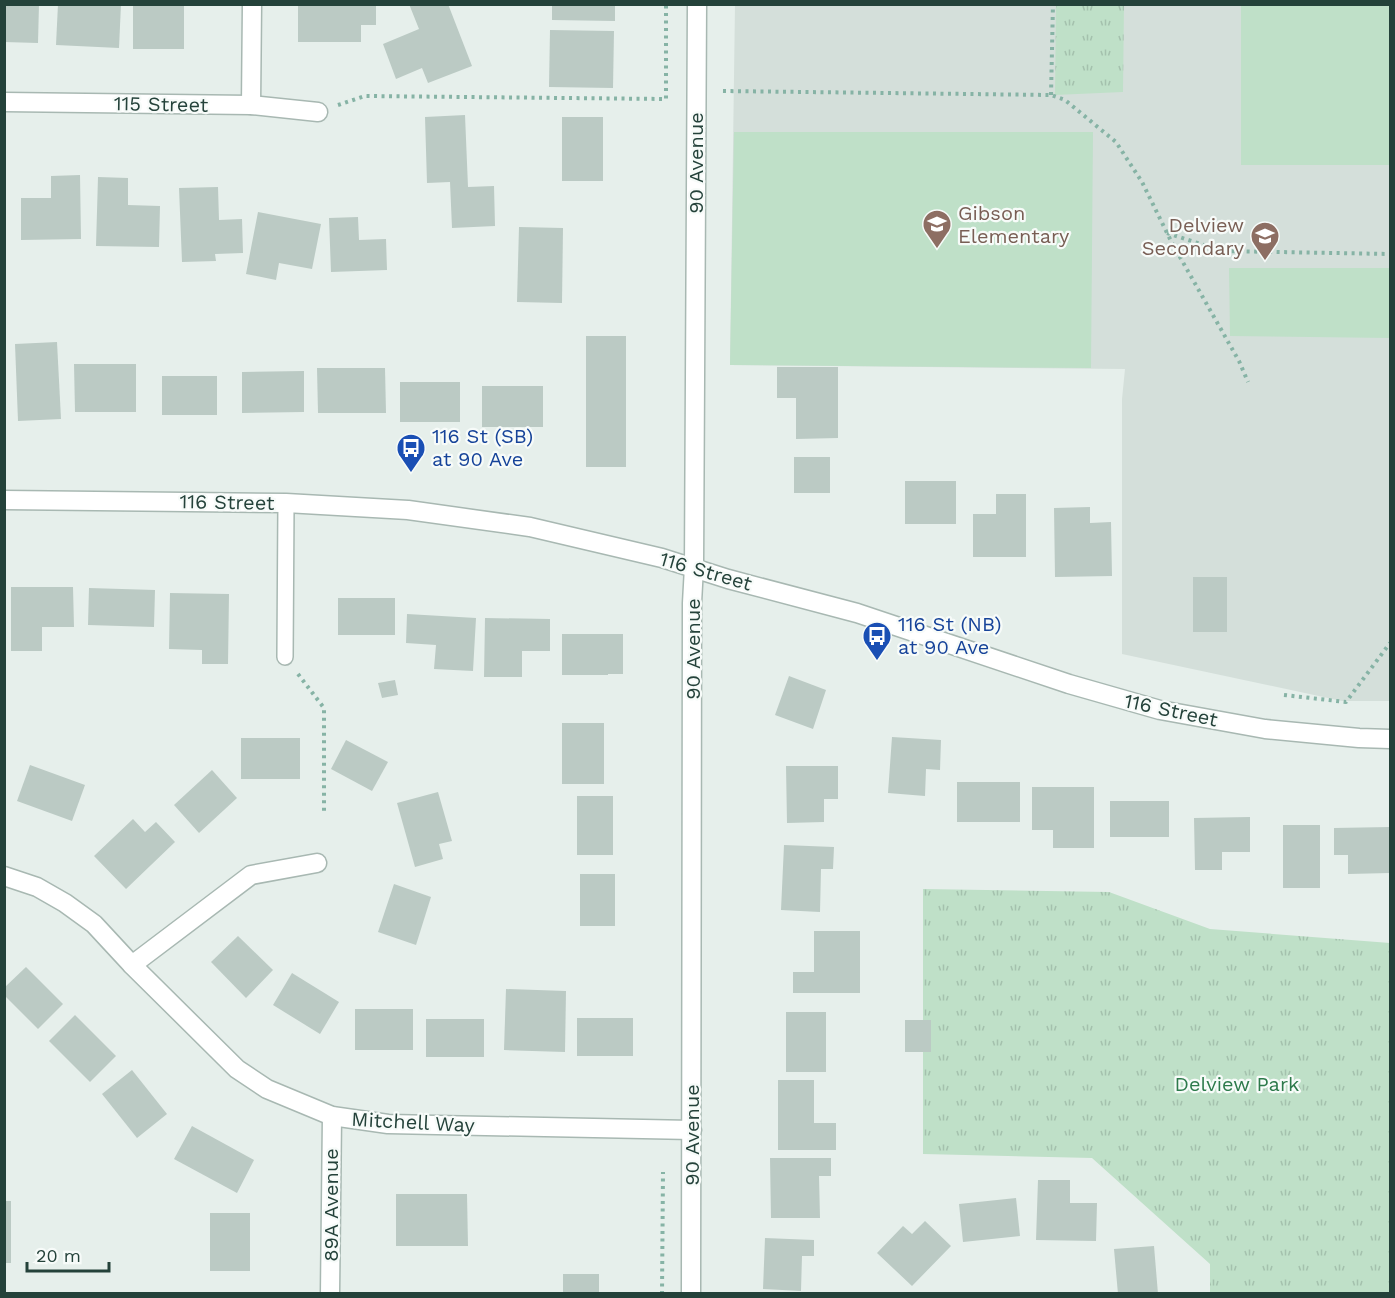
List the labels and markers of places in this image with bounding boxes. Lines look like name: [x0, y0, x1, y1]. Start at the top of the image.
place label: Gibson Elementary: [958, 201, 1070, 248]
school or university icon: Gibson Elementary: [921, 208, 953, 250]
place label: Delview Secondary: [1142, 213, 1245, 260]
school or university icon: Delview Secondary: [1249, 220, 1281, 262]
place label: 116 St (SB) at 90 Ave: [432, 424, 533, 471]
bus stop icon: 116 St (SB) at 90 Ave: [395, 432, 427, 474]
place label: 116 St (NB) at 90 Ave: [898, 612, 1001, 659]
bus stop icon: 116 St (NB) at 90 Ave: [861, 620, 893, 662]

